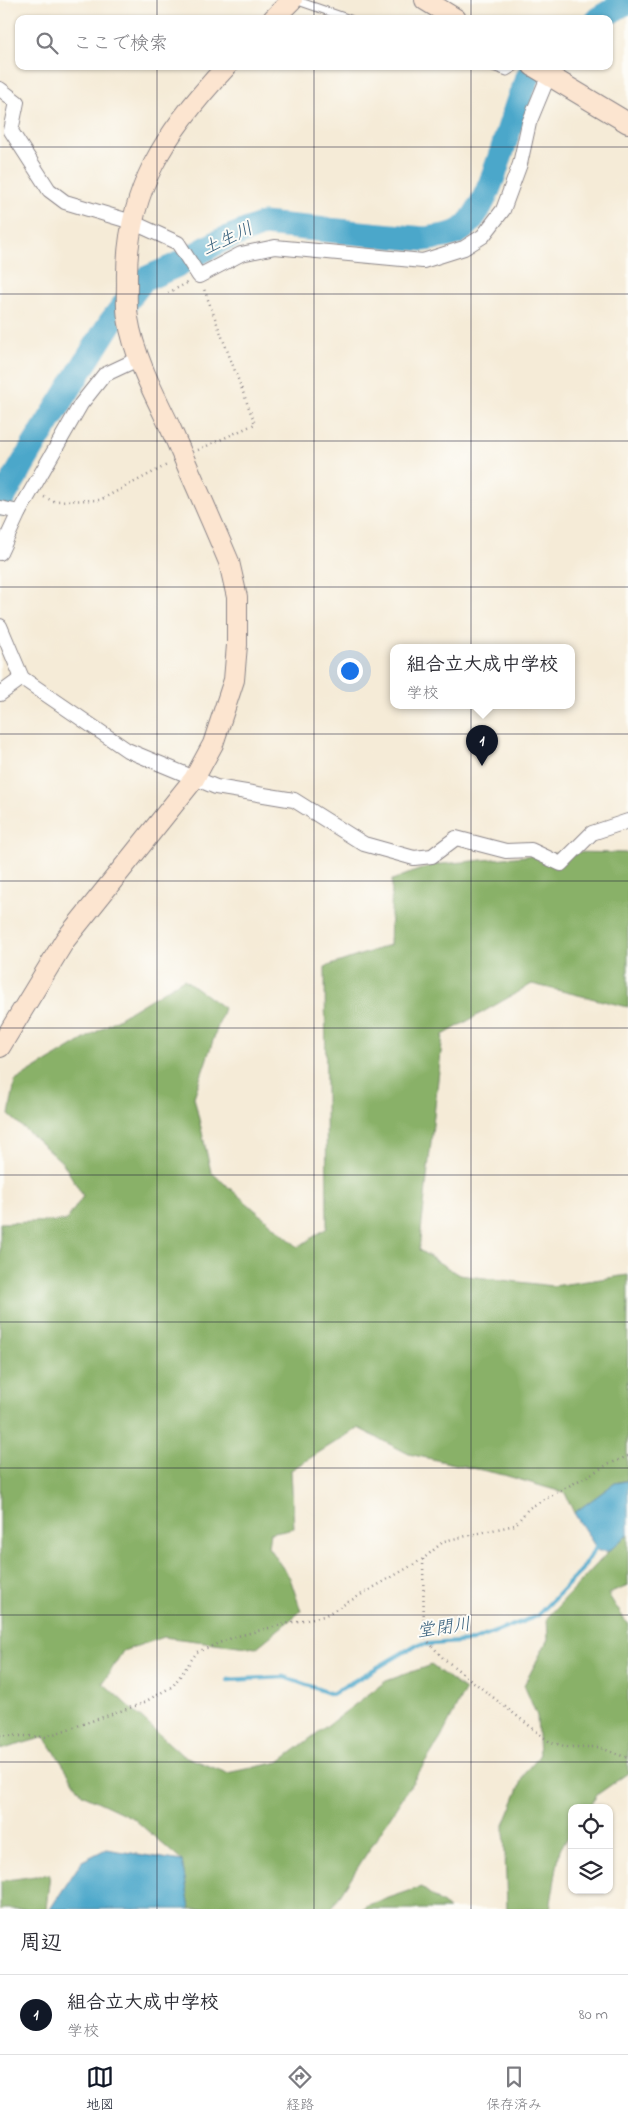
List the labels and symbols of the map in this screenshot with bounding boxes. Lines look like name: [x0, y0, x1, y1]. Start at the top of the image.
water label: 土生川: [198, 217, 258, 263]
your location: [337, 658, 363, 684]
pin: 1: [466, 725, 498, 766]
water label: 堂閉川: [415, 1612, 473, 1646]

